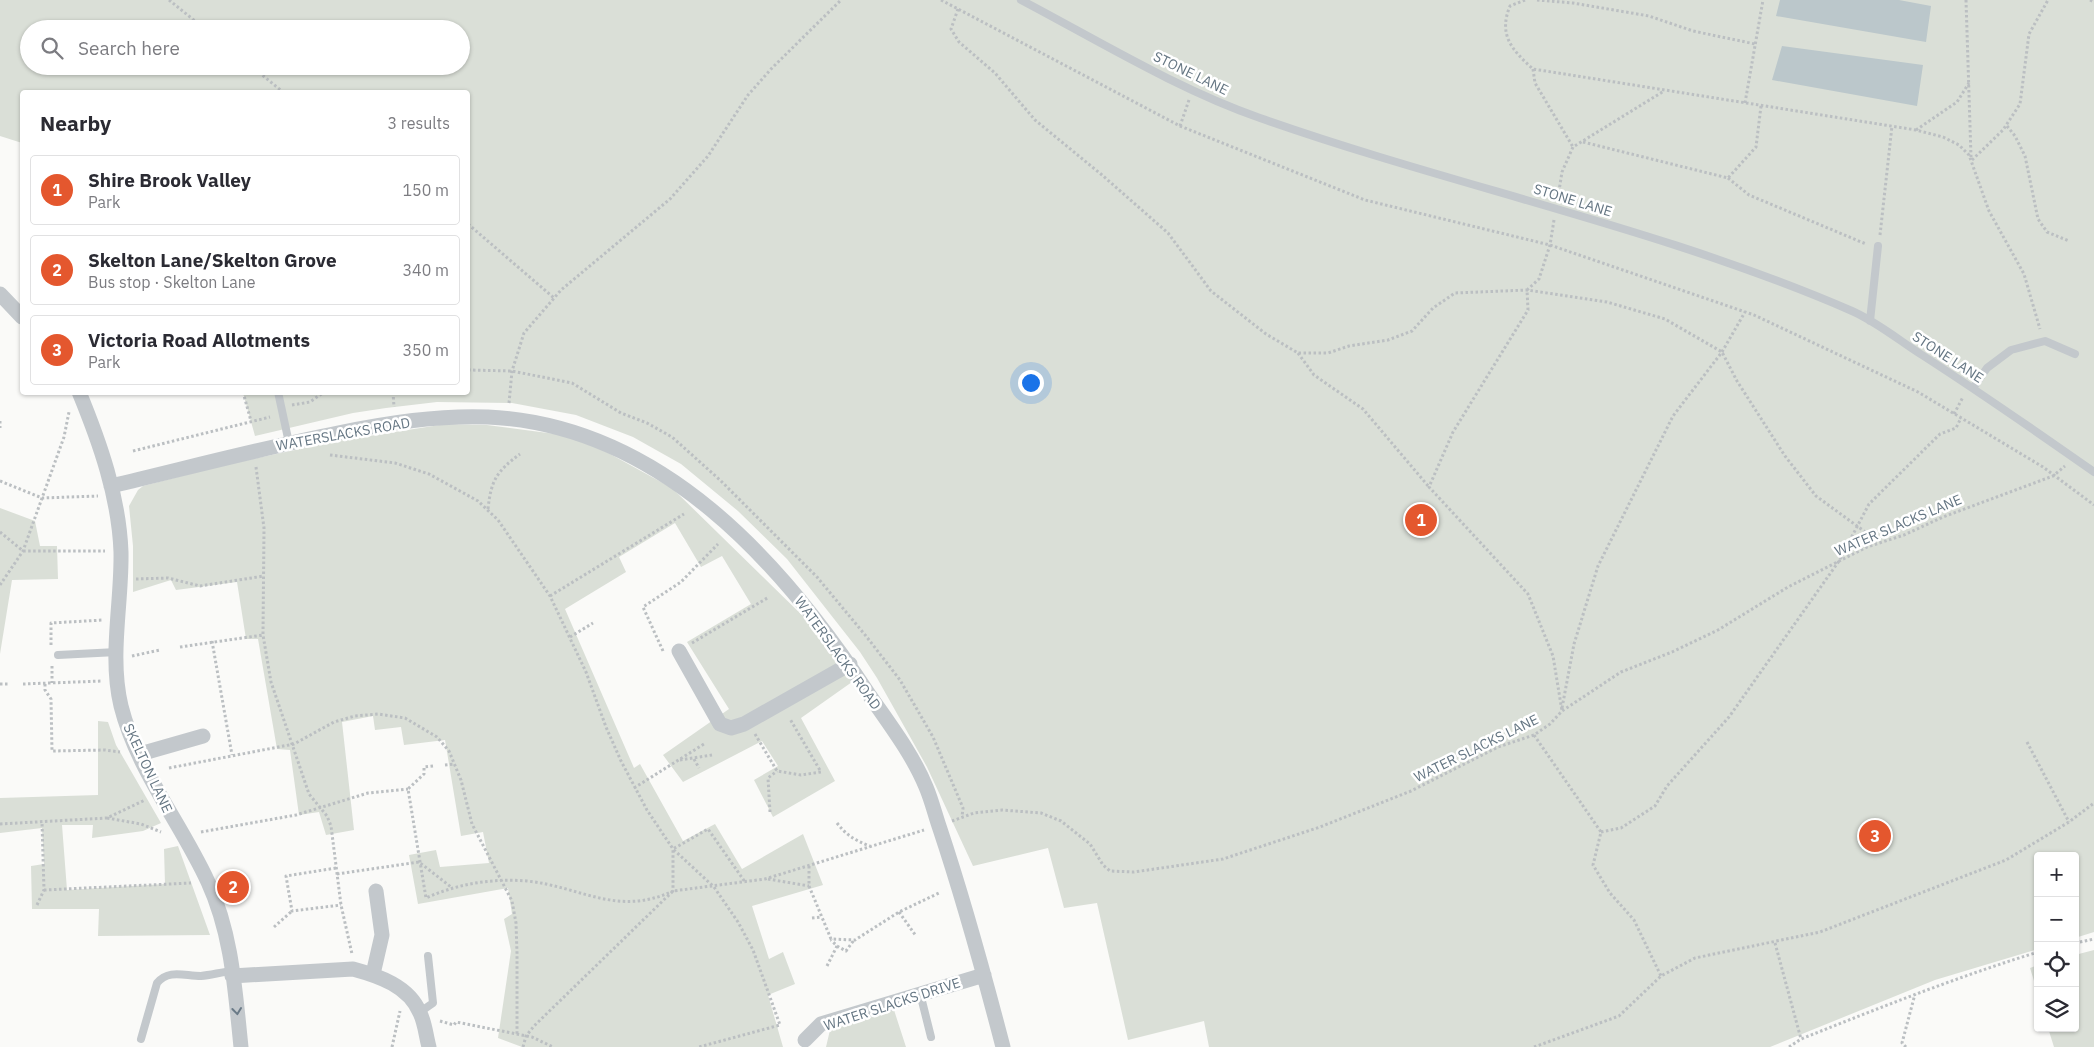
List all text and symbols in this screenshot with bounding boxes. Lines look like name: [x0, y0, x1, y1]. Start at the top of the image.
search box: [20, 20, 470, 75]
icon: search: [38, 34, 66, 62]
text: Search here: [78, 36, 180, 60]
street label: STONE LANE: [1151, 47, 1231, 99]
text: Nearby: [40, 109, 111, 137]
text: 3 results: [387, 113, 450, 133]
text: Shire Brook Valley: [88, 168, 251, 192]
text: 1: [52, 180, 62, 200]
text: 150 m: [402, 180, 449, 200]
street label: STONE LANE: [1532, 180, 1614, 220]
text: Park: [88, 192, 120, 212]
text: Skelton Lane/Skelton Grove: [88, 248, 337, 272]
text: 2: [52, 260, 62, 280]
text: 340 m: [402, 260, 449, 280]
text: Bus stop · Skelton Lane: [88, 272, 256, 292]
street label: STONE LANE: [1909, 327, 1987, 387]
text: Victoria Road Allotments: [88, 328, 310, 352]
text: 3: [52, 340, 62, 360]
text: 350 m: [402, 340, 449, 360]
text: Park: [88, 352, 120, 372]
your location: [1018, 370, 1044, 396]
street label: WATERSLACKS ROAD: [275, 413, 411, 455]
street label: WATER SLACKS LANE: [1832, 490, 1964, 560]
pin: 1: [1405, 501, 1437, 539]
street label: WATERSLACKS ROAD: [791, 593, 885, 713]
street label: WATER SLACKS LANE: [1411, 710, 1541, 786]
street label: SKELTON LANE: [119, 721, 177, 815]
pin: 3: [1859, 817, 1891, 855]
map controls: [2034, 852, 2079, 1032]
button: +: [2034, 852, 2079, 897]
pin: 2: [217, 868, 249, 906]
button: −: [2034, 897, 2079, 942]
button: locate: [2034, 942, 2079, 987]
street label: WATER SLACKS DRIVE: [821, 973, 963, 1035]
button: layers: [2034, 987, 2079, 1032]
one-way arrow: [231, 1008, 242, 1016]

